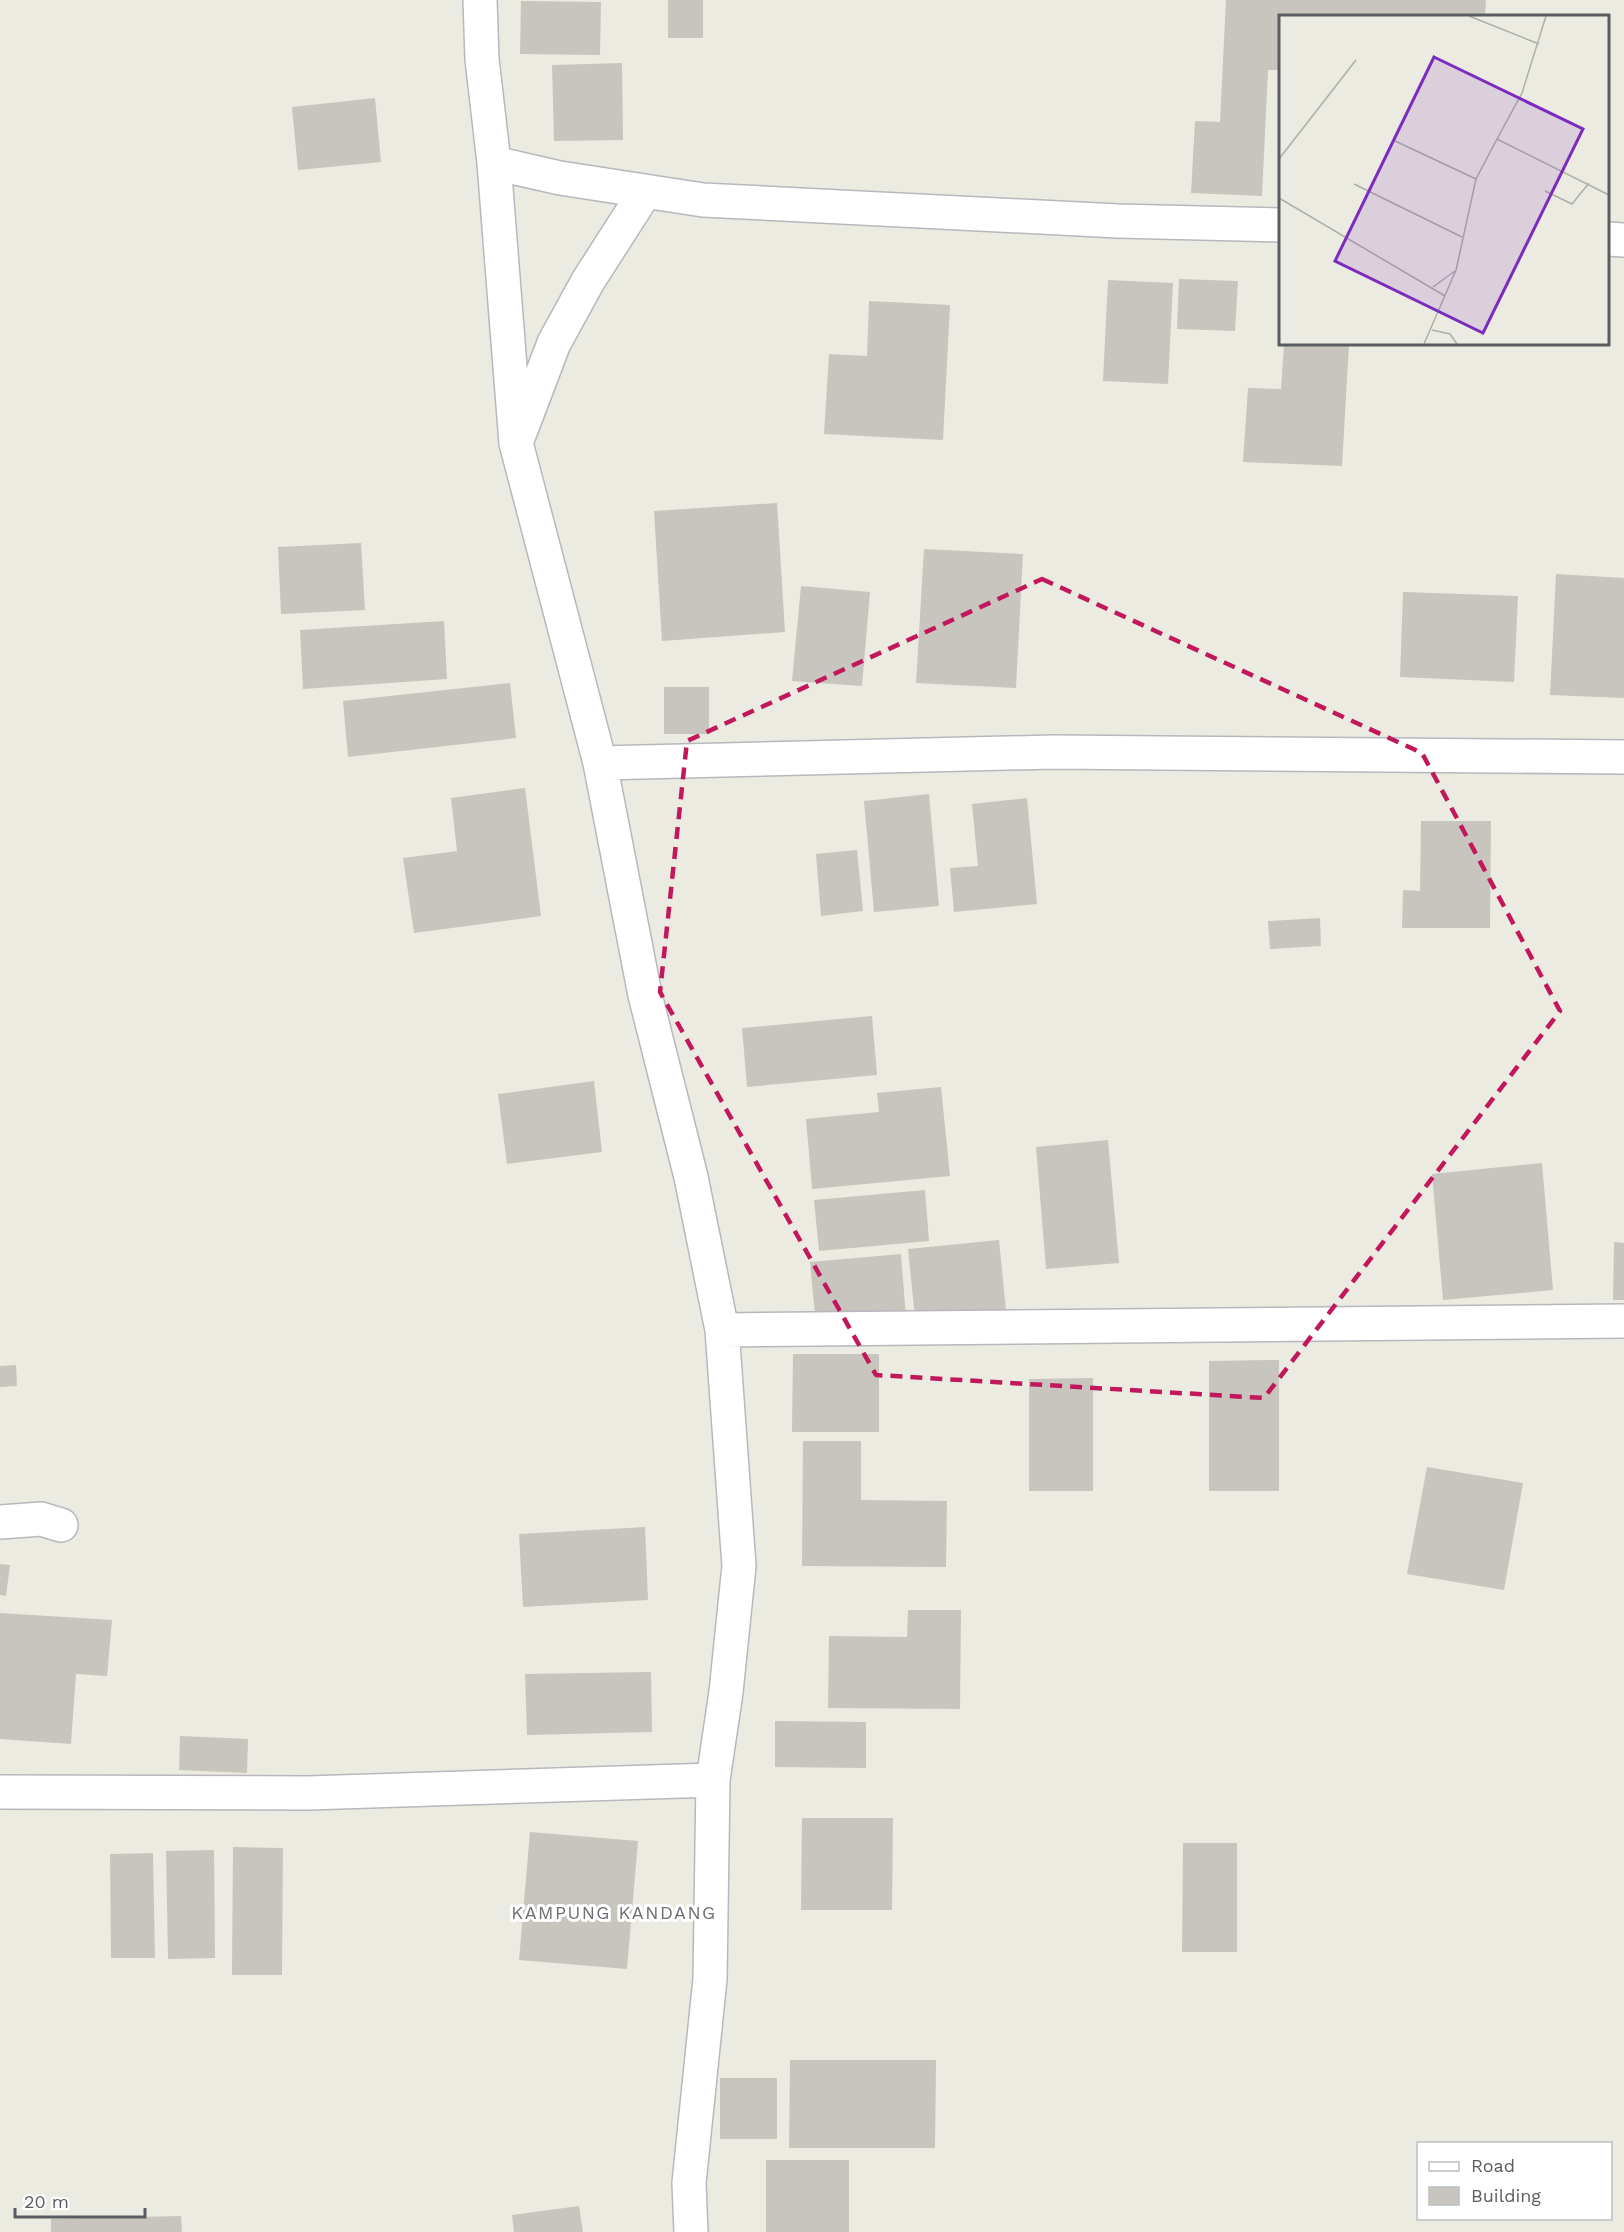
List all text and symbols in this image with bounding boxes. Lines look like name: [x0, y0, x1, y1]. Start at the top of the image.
inset map: [1279, 15, 1609, 345]
district label: KAMPUNG KANDANG: [511, 1902, 717, 1923]
legend: [1417, 2142, 1612, 2220]
text: Road: [1471, 2155, 1515, 2176]
scale bar: [15, 2181, 146, 2219]
text: Building: [1471, 2185, 1541, 2206]
text: 20 m: [24, 2191, 69, 2212]

